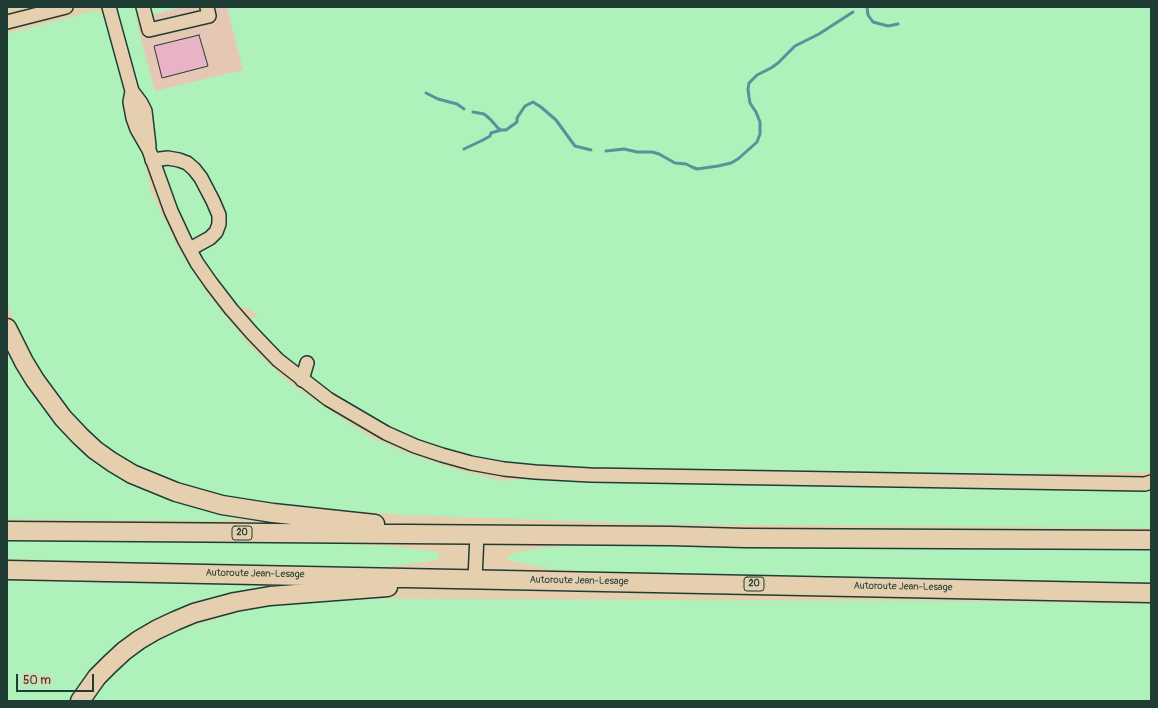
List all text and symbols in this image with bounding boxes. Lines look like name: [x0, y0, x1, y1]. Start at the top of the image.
road number: 20: [232, 526, 252, 540]
street label: Autoroute Jean-Lesage: [205, 567, 305, 581]
street label: Autoroute Jean-Lesage: [529, 574, 629, 588]
road number: 20: [744, 577, 764, 591]
street label: Autoroute Jean-Lesage: [853, 580, 953, 594]
scale bar: [18, 666, 96, 692]
text: 50 m: [23, 673, 51, 688]

